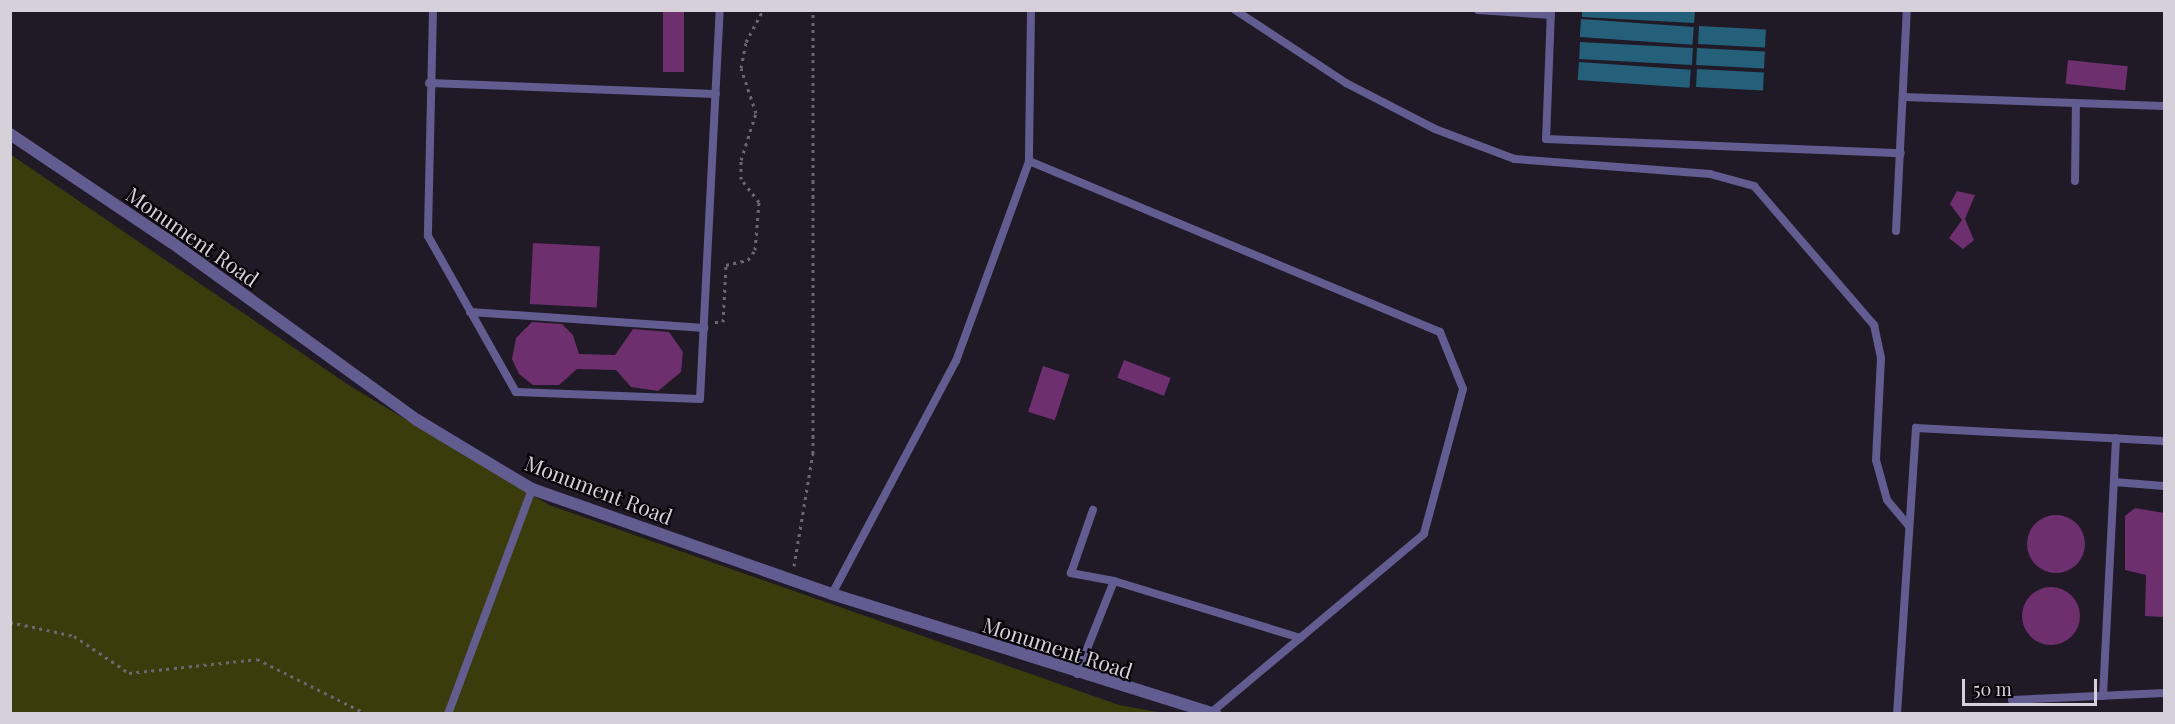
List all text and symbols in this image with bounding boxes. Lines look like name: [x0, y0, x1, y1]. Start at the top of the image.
street label: Monument Road: [122, 181, 264, 291]
street label: Monument Road: [521, 449, 677, 529]
street label: Monument Road: [980, 611, 1136, 683]
scale bar: [1965, 667, 2100, 705]
text: 50 m: [1973, 677, 2012, 701]

